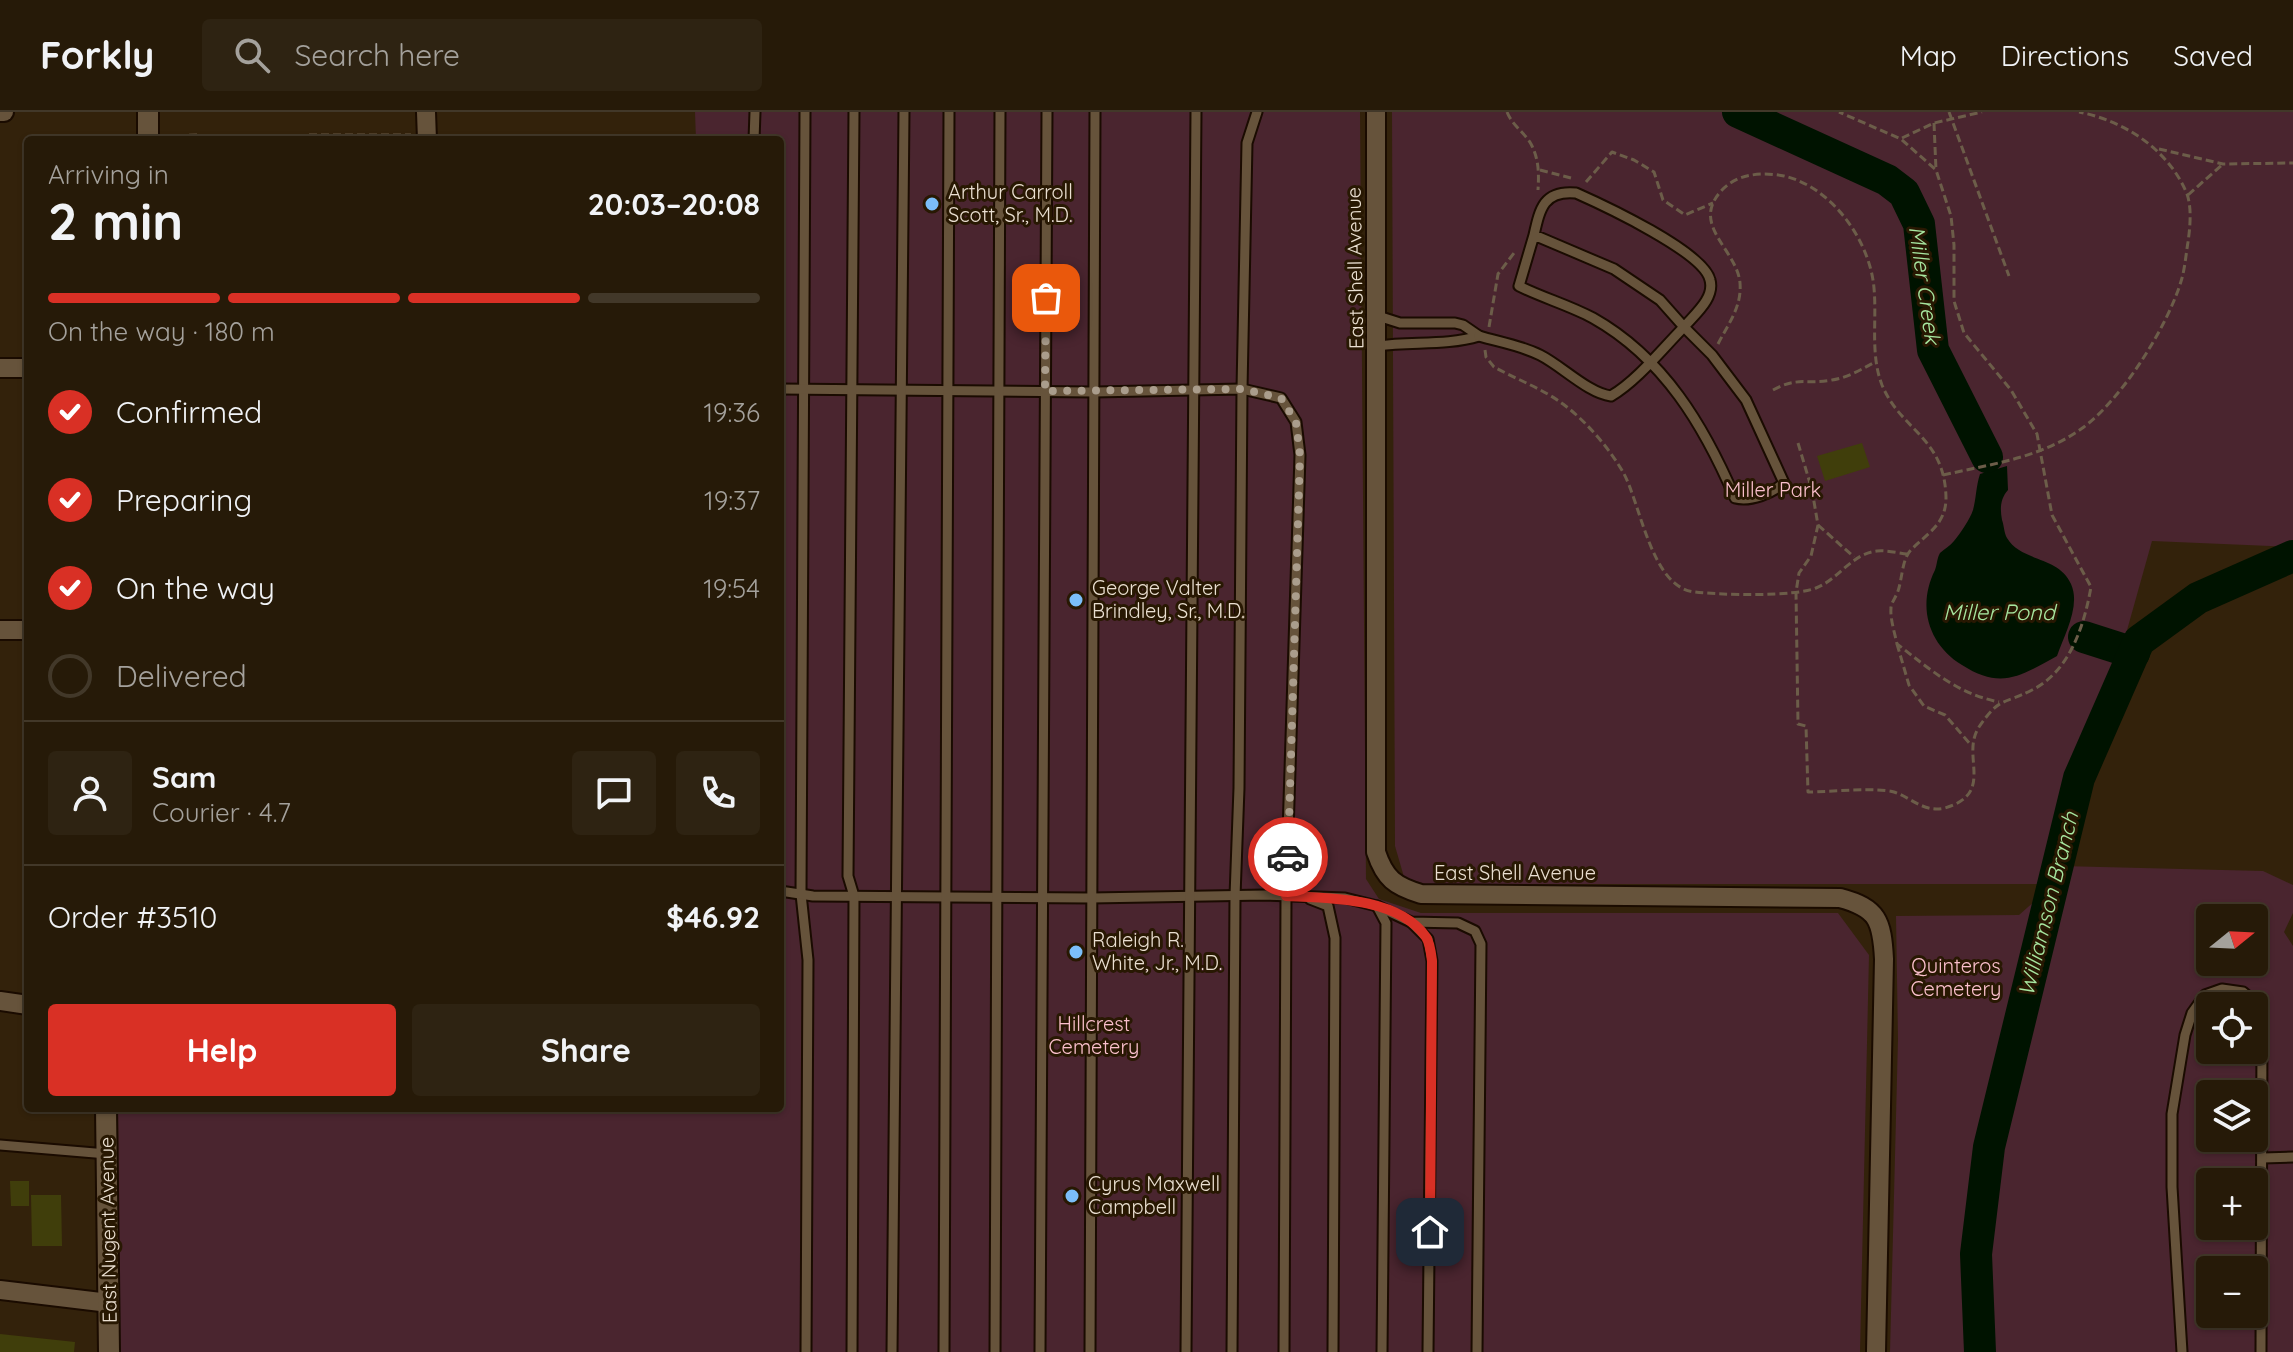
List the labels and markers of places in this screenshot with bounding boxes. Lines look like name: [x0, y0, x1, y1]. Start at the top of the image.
place label: Arthur Carroll Scott, Sr., M.D.: [948, 179, 1073, 227]
marker: Arthur Carroll Scott, Sr., M.D.: [923, 195, 941, 213]
pin: [1012, 264, 1080, 332]
place label: George Valter Brindley, Sr., M.D.: [1092, 575, 1245, 623]
marker: George Valter Brindley, Sr., M.D.: [1067, 591, 1085, 609]
place label: Raleigh R. White, Jr., M.D.: [1092, 927, 1222, 975]
marker: Raleigh R. White, Jr., M.D.: [1067, 943, 1085, 961]
place label: Cyrus Maxwell Campbell: [1088, 1171, 1220, 1219]
marker: Cyrus Maxwell Campbell: [1063, 1187, 1081, 1205]
pin: [1396, 1198, 1464, 1266]

